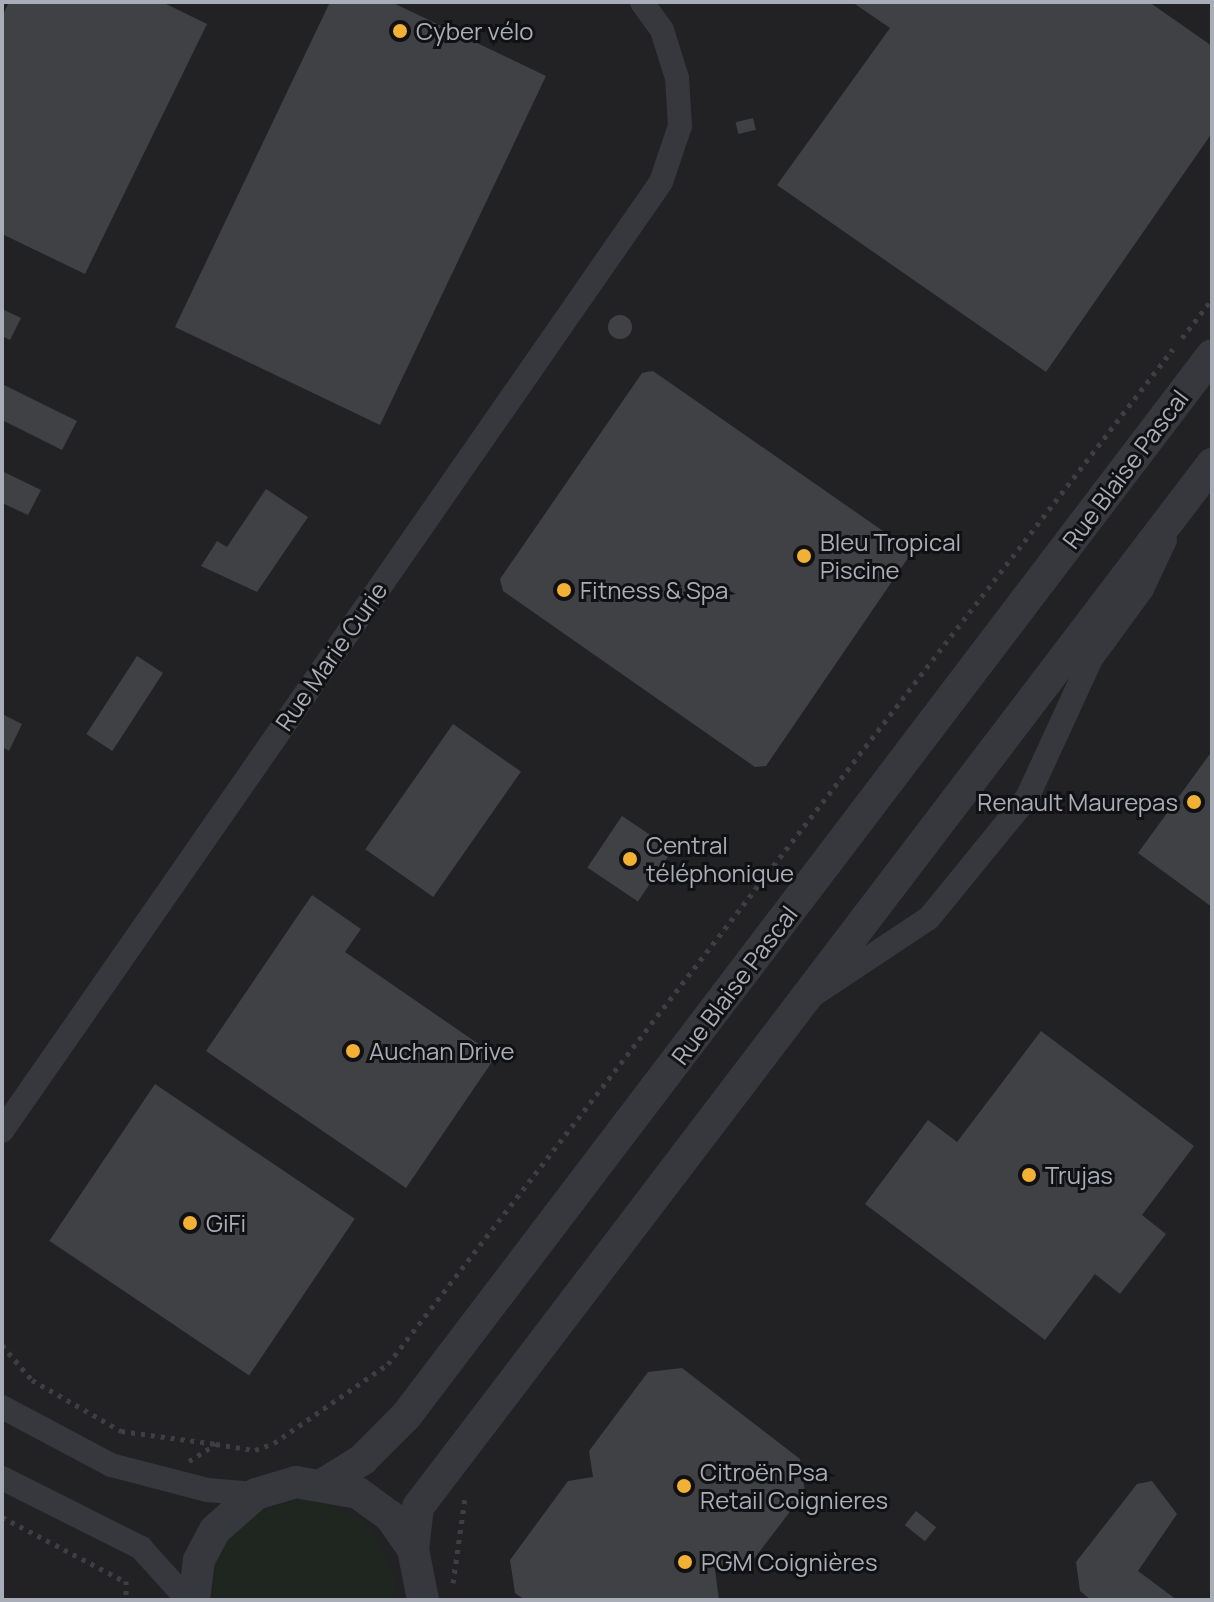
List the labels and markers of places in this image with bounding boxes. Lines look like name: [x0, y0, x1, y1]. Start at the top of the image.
place label: Cyber vélo: [416, 17, 534, 45]
marker: Cyber vélo: [391, 22, 409, 40]
place label: Bleu Tropical Piscine: [820, 528, 961, 584]
marker: Bleu Tropical Piscine: [795, 547, 813, 565]
place label: Fitness & Spa: [580, 576, 728, 604]
marker: Fitness & Spa: [555, 581, 573, 599]
place label: Renault Maurepas: [977, 788, 1178, 816]
marker: Renault Maurepas: [1185, 793, 1203, 811]
place label: Central téléphonique: [646, 831, 794, 887]
marker: Central téléphonique: [621, 850, 639, 868]
place label: Auchan Drive: [369, 1037, 514, 1065]
marker: Auchan Drive: [344, 1042, 362, 1060]
place label: Trujas: [1045, 1161, 1113, 1189]
marker: Trujas: [1020, 1166, 1038, 1184]
place label: GiFi: [206, 1209, 246, 1237]
marker: GiFi: [181, 1214, 199, 1232]
place label: Citroën Psa Retail Coignieres: [700, 1458, 888, 1514]
marker: Citroën Psa Retail Coignieres: [675, 1477, 693, 1495]
place label: PGM Coignières: [701, 1548, 877, 1576]
marker: PGM Coignières: [676, 1553, 694, 1571]

